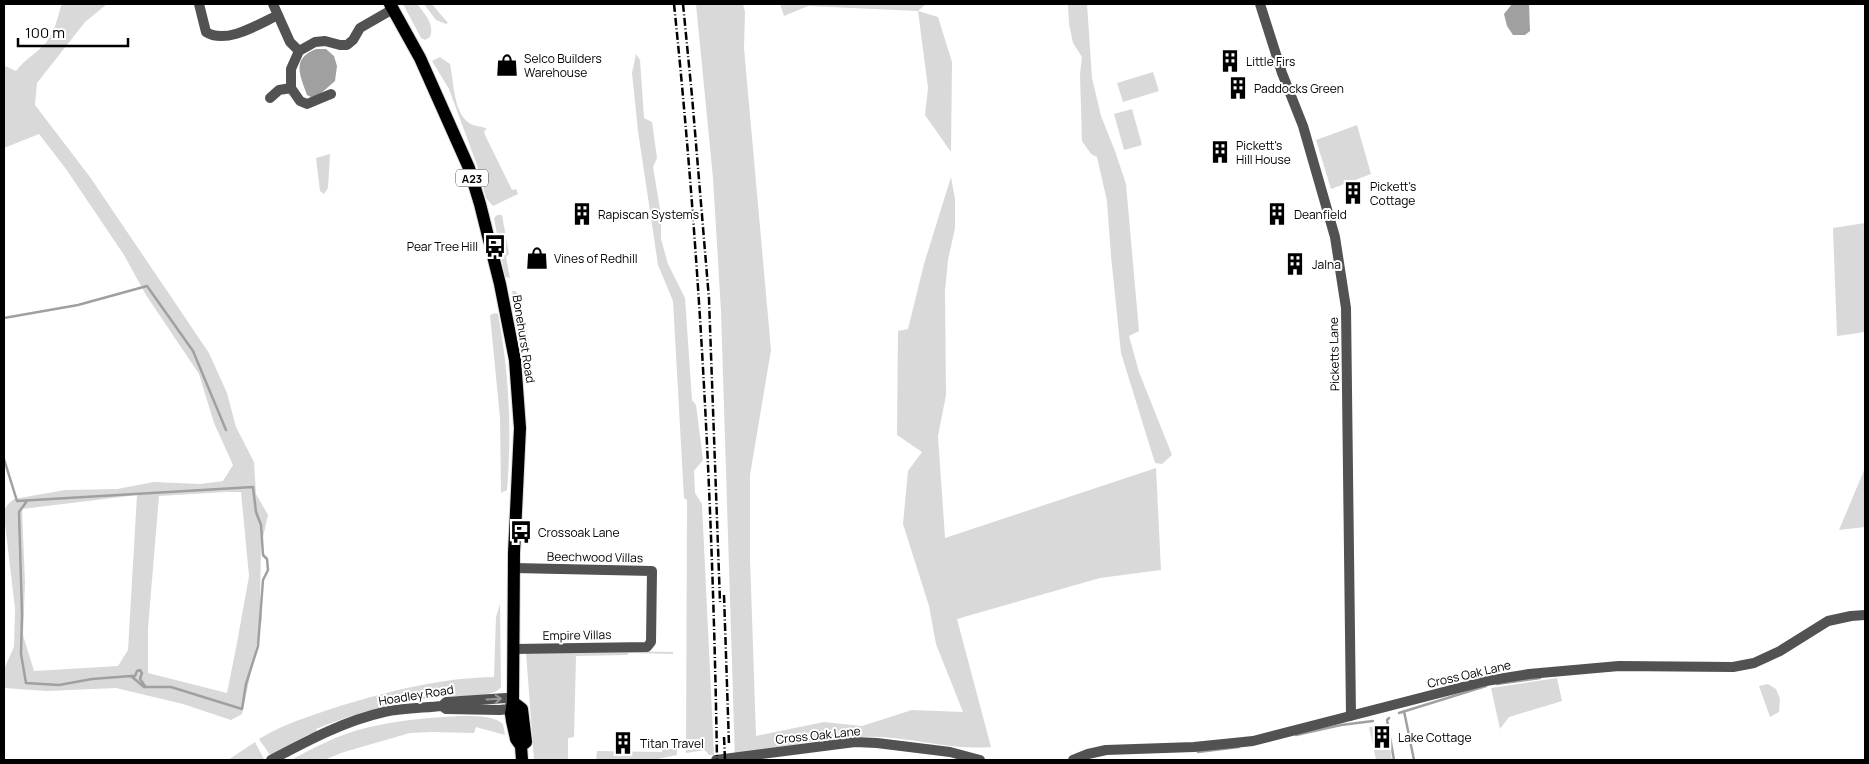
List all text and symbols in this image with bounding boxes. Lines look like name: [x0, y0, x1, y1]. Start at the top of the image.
scale bar: [18, 15, 128, 47]
text: 100 m: [25, 22, 65, 43]
building icon: Little Firs: [1217, 48, 1243, 74]
place label: Selco Builders Warehouse: [524, 50, 602, 81]
shop icon: Selco Builders Warehouse: [494, 52, 520, 78]
place label: Little Firs: [1246, 53, 1295, 70]
building icon: Paddocks Green: [1225, 75, 1251, 101]
place label: Paddocks Green: [1254, 80, 1344, 97]
place label: Pickett's Hill House: [1236, 137, 1291, 168]
building icon: Pickett's Hill House: [1207, 139, 1233, 165]
road number: A23: [456, 170, 488, 187]
place label: Pickett's Cottage: [1370, 178, 1416, 209]
building icon: Pickett's Cottage: [1340, 180, 1366, 206]
building icon: Rapiscan Systems: [569, 201, 595, 227]
building icon: Deanfield: [1264, 201, 1290, 227]
place label: Rapiscan Systems: [598, 206, 699, 223]
place label: Deanfield: [1294, 206, 1347, 223]
bus stop icon: Pear Tree Hill: [482, 233, 508, 259]
place label: Pear Tree Hill: [407, 238, 478, 255]
shop icon: Vines of Redhill: [524, 245, 550, 271]
place label: Vines of Redhill: [554, 250, 638, 267]
building icon: Jalna: [1282, 251, 1308, 277]
place label: Jalna: [1312, 256, 1341, 273]
street label: Bonehurst Road: [509, 294, 539, 384]
street label: Picketts Lane: [1325, 317, 1343, 391]
bus stop icon: Crossoak Lane: [508, 519, 534, 545]
place label: Crossoak Lane: [538, 524, 619, 541]
street label: Beechwood Villas: [547, 548, 643, 566]
street label: Empire Villas: [542, 626, 612, 644]
street label: Cross Oak Lane: [1425, 656, 1513, 692]
street label: Hoadley Road: [377, 681, 455, 709]
one-way arrow: [486, 694, 502, 704]
street label: Cross Oak Lane: [775, 722, 861, 748]
building icon: Lake Cottage: [1369, 724, 1395, 750]
place label: Lake Cottage: [1398, 729, 1471, 746]
building icon: Titan Travel: [610, 730, 636, 756]
place label: Titan Travel: [640, 735, 704, 752]

